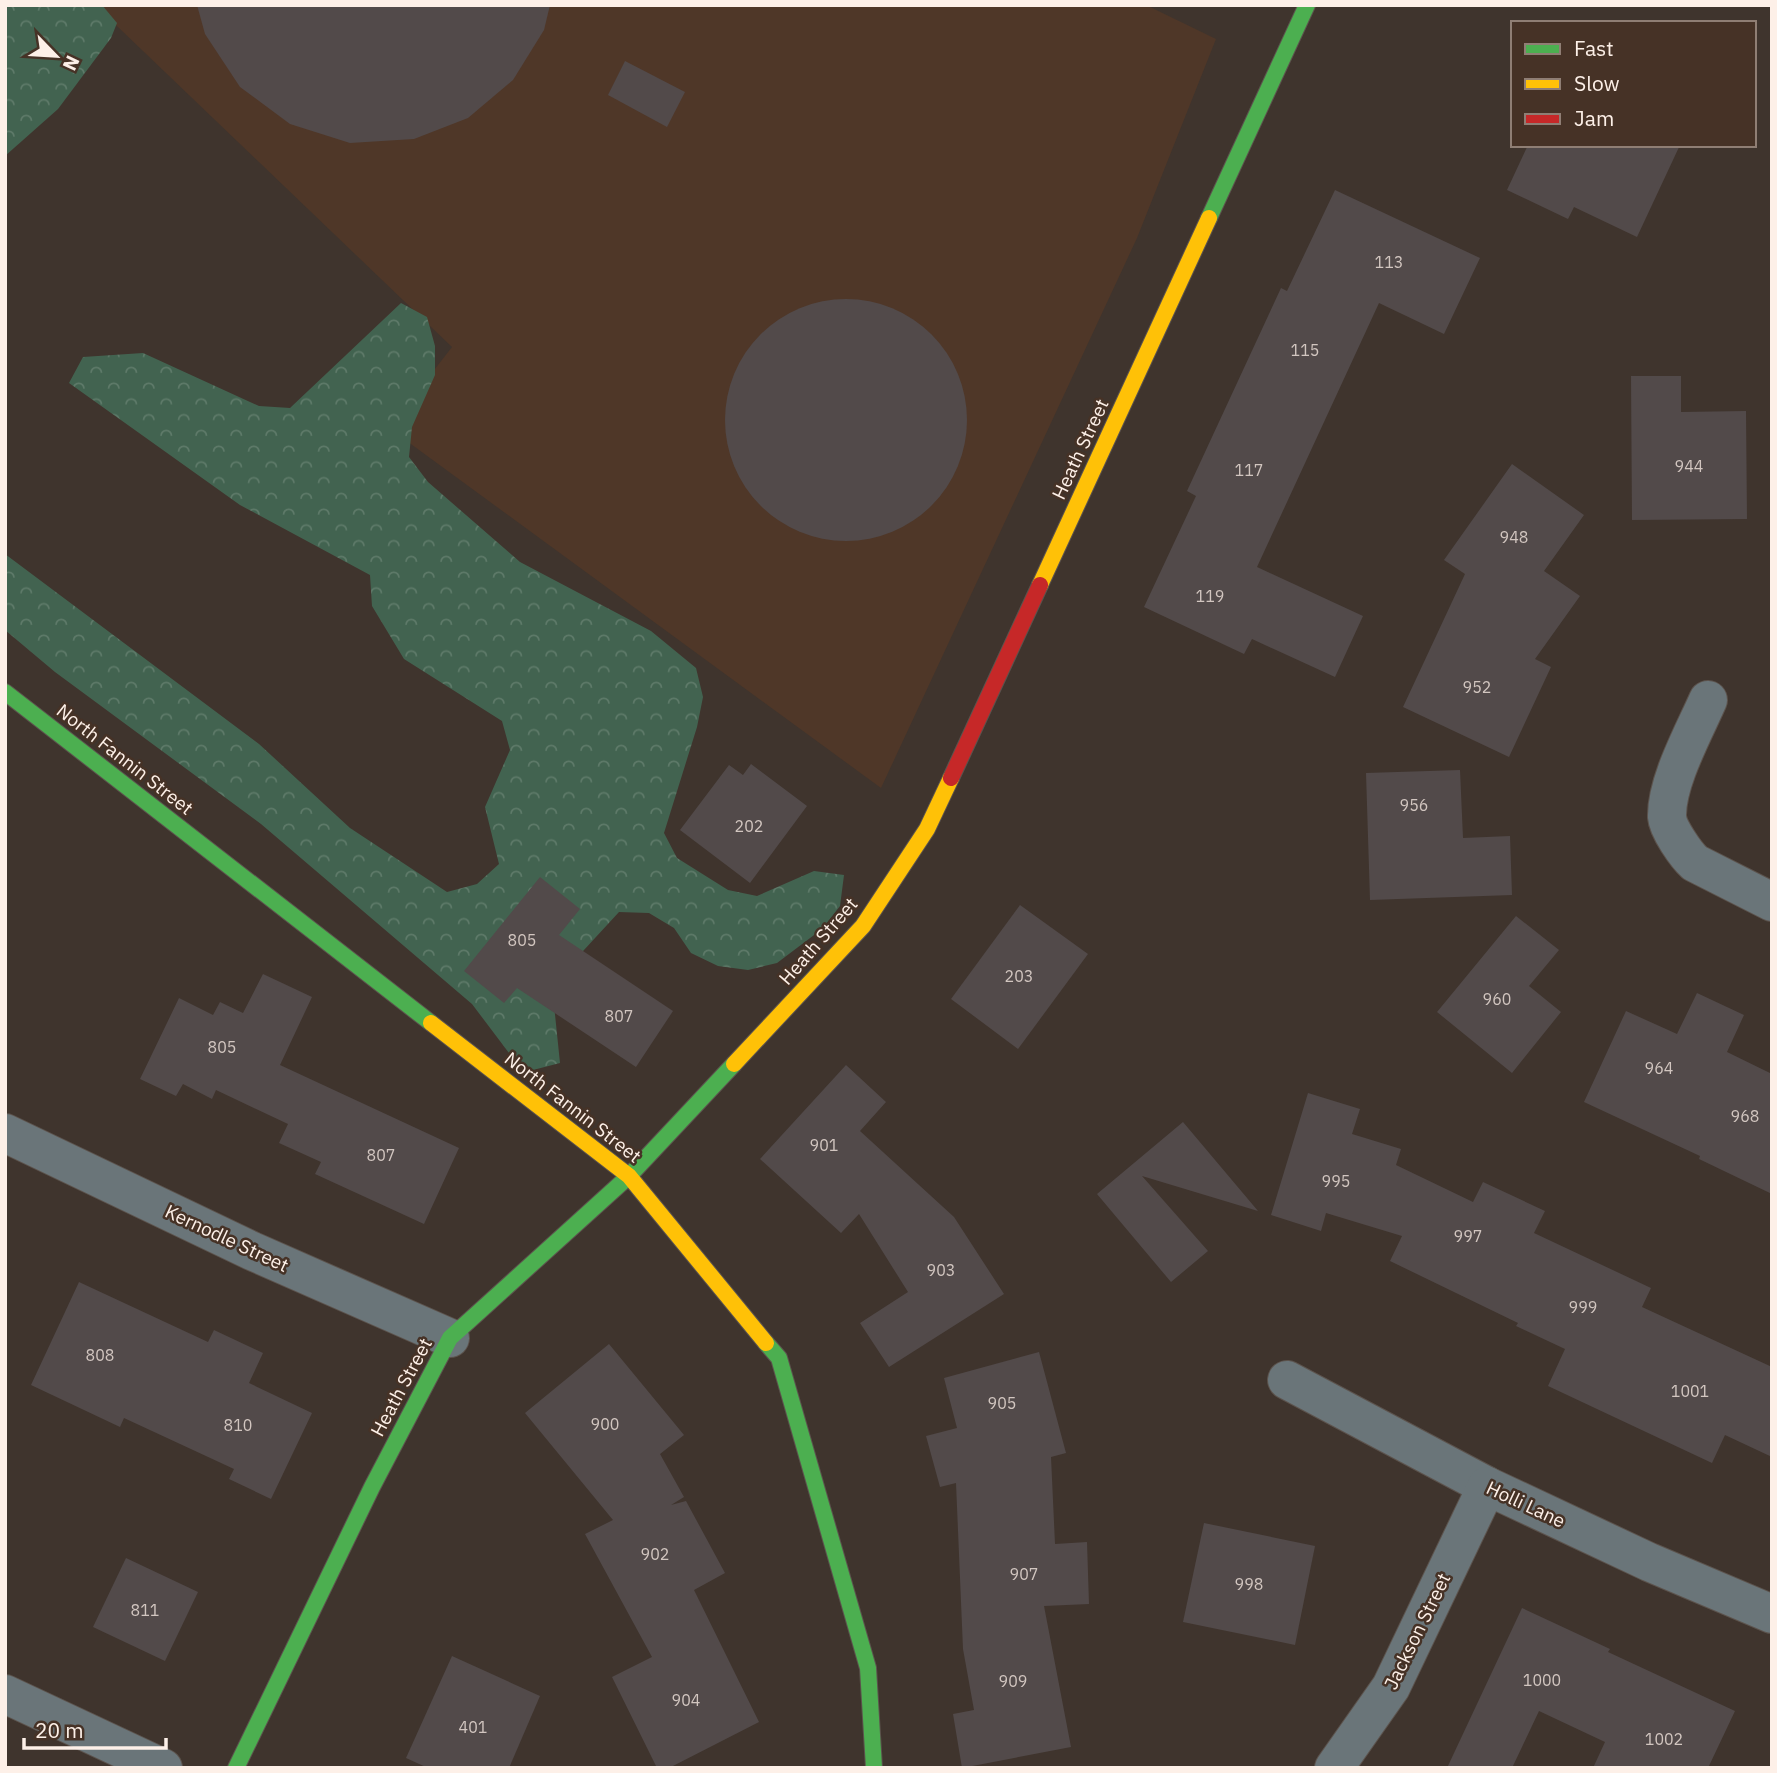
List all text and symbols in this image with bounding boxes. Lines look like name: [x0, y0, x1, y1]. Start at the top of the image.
north arrow: [21, 21, 91, 91]
legend: [1511, 21, 1756, 147]
text: Fast: [1574, 34, 1614, 62]
text: N: [58, 52, 85, 74]
text: Slow: [1574, 69, 1620, 97]
text: Jam: [1574, 104, 1614, 132]
house number: 113: [1375, 252, 1403, 272]
house number: 115: [1291, 340, 1319, 360]
street label: Heath Street: [1046, 395, 1114, 503]
house number: 944: [1675, 456, 1703, 476]
house number: 117: [1235, 460, 1263, 480]
house number: 948: [1500, 527, 1528, 547]
house number: 119: [1196, 586, 1224, 606]
house number: 952: [1463, 677, 1491, 697]
street label: North Fannin Street: [52, 698, 198, 820]
house number: 956: [1400, 795, 1428, 815]
house number: 202: [735, 816, 763, 836]
street label: Heath Street: [773, 892, 863, 990]
house number: 805: [508, 930, 536, 950]
house number: 203: [1005, 966, 1033, 986]
house number: 960: [1483, 989, 1511, 1009]
house number: 807: [605, 1006, 633, 1026]
house number: 805: [208, 1037, 236, 1057]
street label: North Fannin Street: [500, 1046, 646, 1168]
house number: 964: [1645, 1058, 1673, 1078]
house number: 968: [1731, 1106, 1759, 1126]
house number: 901: [810, 1135, 838, 1155]
house number: 807: [367, 1145, 395, 1165]
house number: 995: [1322, 1171, 1350, 1191]
street label: Kernodle Street: [161, 1199, 293, 1277]
house number: 997: [1454, 1226, 1482, 1246]
house number: 903: [927, 1260, 955, 1280]
house number: 999: [1569, 1297, 1597, 1317]
street label: Heath Street: [365, 1334, 437, 1440]
house number: 808: [86, 1345, 114, 1365]
house number: 1001: [1671, 1381, 1709, 1401]
house number: 905: [988, 1393, 1016, 1413]
house number: 900: [591, 1414, 619, 1434]
house number: 810: [224, 1415, 252, 1435]
street label: Holli Lane: [1483, 1475, 1569, 1533]
house number: 902: [641, 1544, 669, 1564]
house number: 907: [1010, 1564, 1038, 1584]
street label: Jackson Street: [1378, 1569, 1456, 1693]
house number: 998: [1235, 1574, 1263, 1594]
house number: 811: [131, 1600, 159, 1620]
house number: 1000: [1523, 1670, 1561, 1690]
house number: 909: [999, 1671, 1027, 1691]
house number: 904: [672, 1690, 700, 1710]
scale bar: [24, 1706, 166, 1750]
text: 20 m: [35, 1716, 84, 1744]
house number: 401: [459, 1717, 487, 1737]
house number: 1002: [1645, 1729, 1683, 1749]

